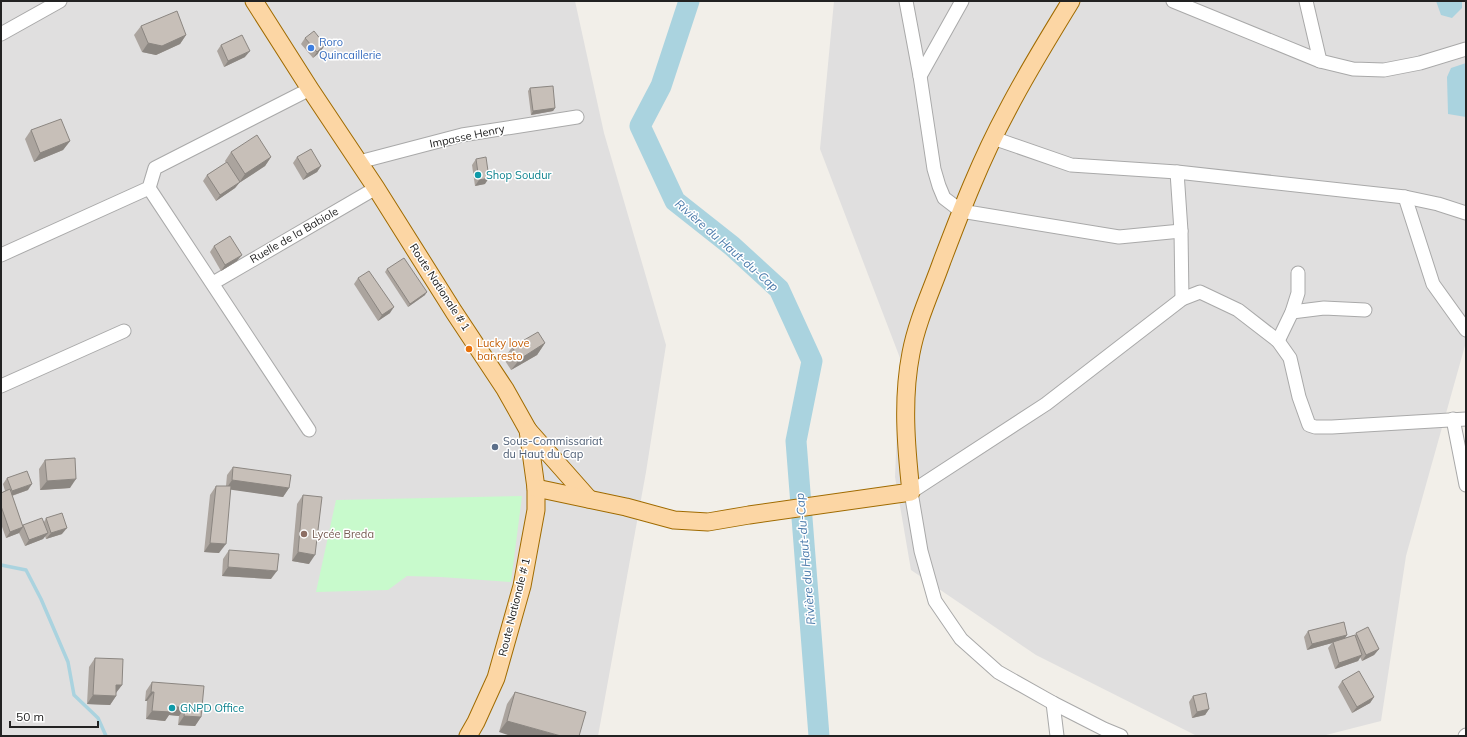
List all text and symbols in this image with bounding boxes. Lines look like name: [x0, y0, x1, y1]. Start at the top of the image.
place label: Roro Quincaillerie: [319, 35, 381, 62]
marker: Roro Quincaillerie: [306, 43, 316, 53]
street label: Impasse Henry: [428, 121, 506, 151]
place label: Shop Soudur: [486, 168, 551, 182]
marker: Shop Soudur: [473, 170, 483, 180]
water label: Rivière du Haut-du-Cap: [672, 196, 782, 294]
street label: Ruelle de la Babiole: [247, 204, 341, 266]
street label: Route Nationale # 1: [407, 241, 473, 333]
place label: Lucky love bar resto: [477, 336, 529, 363]
marker: Lucky love bar resto: [464, 344, 474, 354]
place label: Sous-Commissariat du Haut du Cap: [503, 434, 603, 461]
marker: Sous-Commissariat du Haut du Cap: [490, 442, 500, 452]
water label: Rivière du Haut-du-Cap: [792, 492, 818, 626]
place label: Lycée Breda: [312, 527, 374, 541]
marker: Lycée Breda: [299, 529, 309, 539]
street label: Route Nationale # 1: [495, 556, 533, 658]
place label: GNPD Office: [180, 701, 244, 715]
scale bar: [10, 703, 98, 729]
marker: GNPD Office: [167, 703, 177, 713]
text: 50 m: [16, 709, 44, 724]

